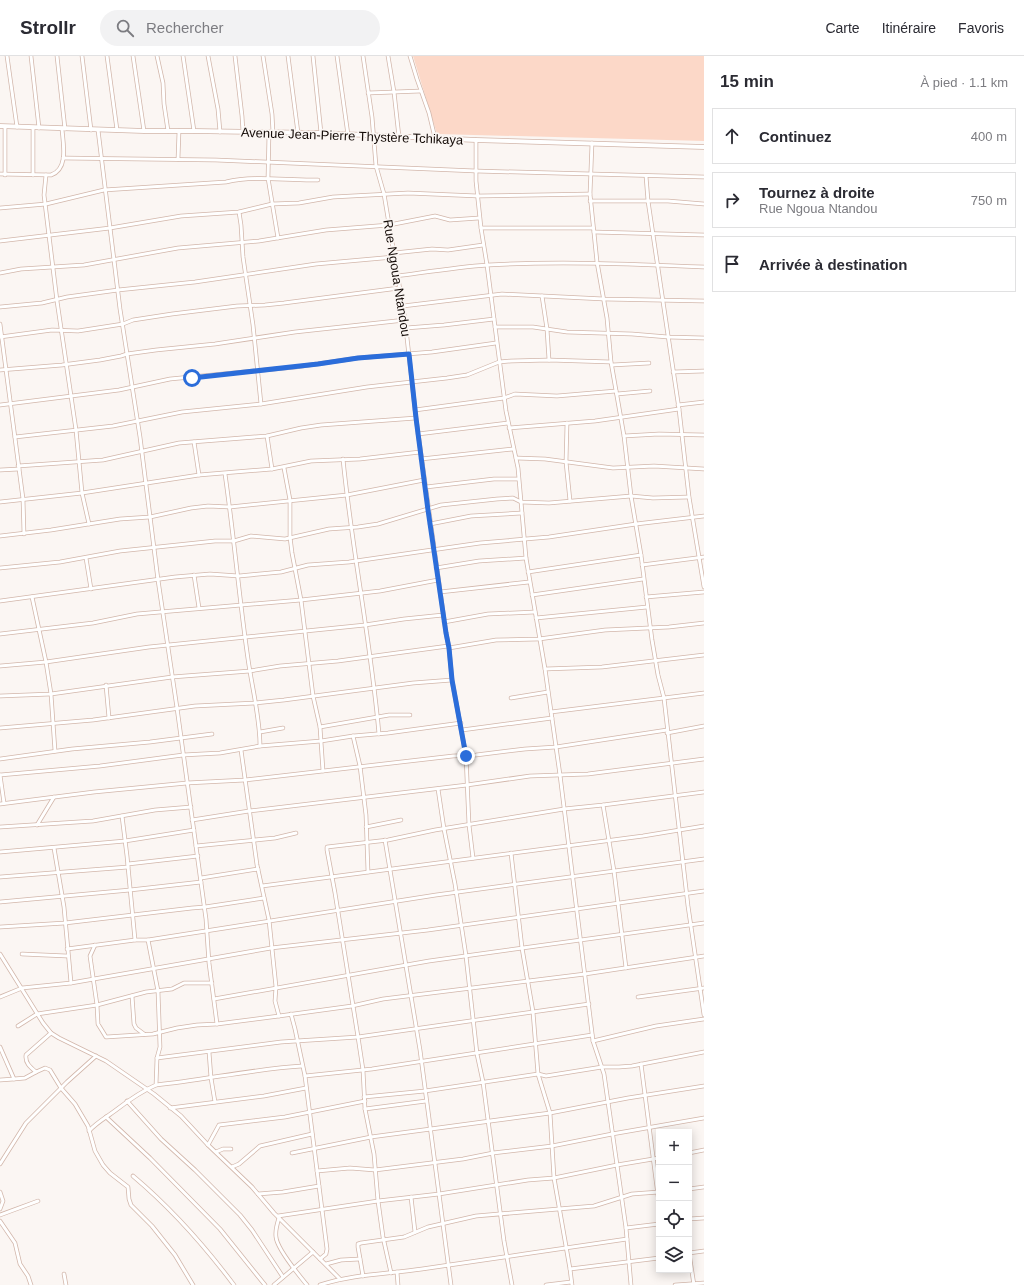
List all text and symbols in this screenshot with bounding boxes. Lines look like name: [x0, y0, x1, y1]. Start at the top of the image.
search box: [100, 10, 380, 46]
text: Strollr: [20, 17, 76, 38]
icon: search: [114, 17, 136, 39]
text: Rechercher: [146, 19, 224, 36]
text: Carte: [825, 20, 860, 36]
text: Itinéraire: [882, 20, 936, 36]
text: Favoris: [958, 20, 1004, 36]
text: 15 min: [720, 72, 774, 91]
text: À pied · 1.1 km: [921, 75, 1008, 90]
street label: Avenue Jean-Pierre Thystère Tchikaya: [241, 125, 464, 147]
icon: ahead: [721, 125, 743, 147]
text: Continuez: [759, 128, 832, 145]
text: 400 m: [971, 129, 1007, 144]
text: Tournez à droite: [759, 184, 875, 201]
icon: right: [721, 189, 743, 211]
text: 750 m: [971, 193, 1007, 208]
text: Rue Ngoua Ntandou: [759, 201, 878, 216]
street label: Rue Ngoua Ntandou: [380, 218, 414, 338]
icon: arrive: [721, 253, 743, 275]
text: Arrivée à destination: [759, 256, 907, 273]
route start: [183, 369, 201, 387]
route end: [457, 747, 475, 765]
map controls: [656, 1129, 692, 1273]
button: +: [656, 1129, 692, 1165]
button: −: [656, 1165, 692, 1201]
button: locate: [656, 1201, 692, 1237]
button: layers: [656, 1237, 692, 1273]

